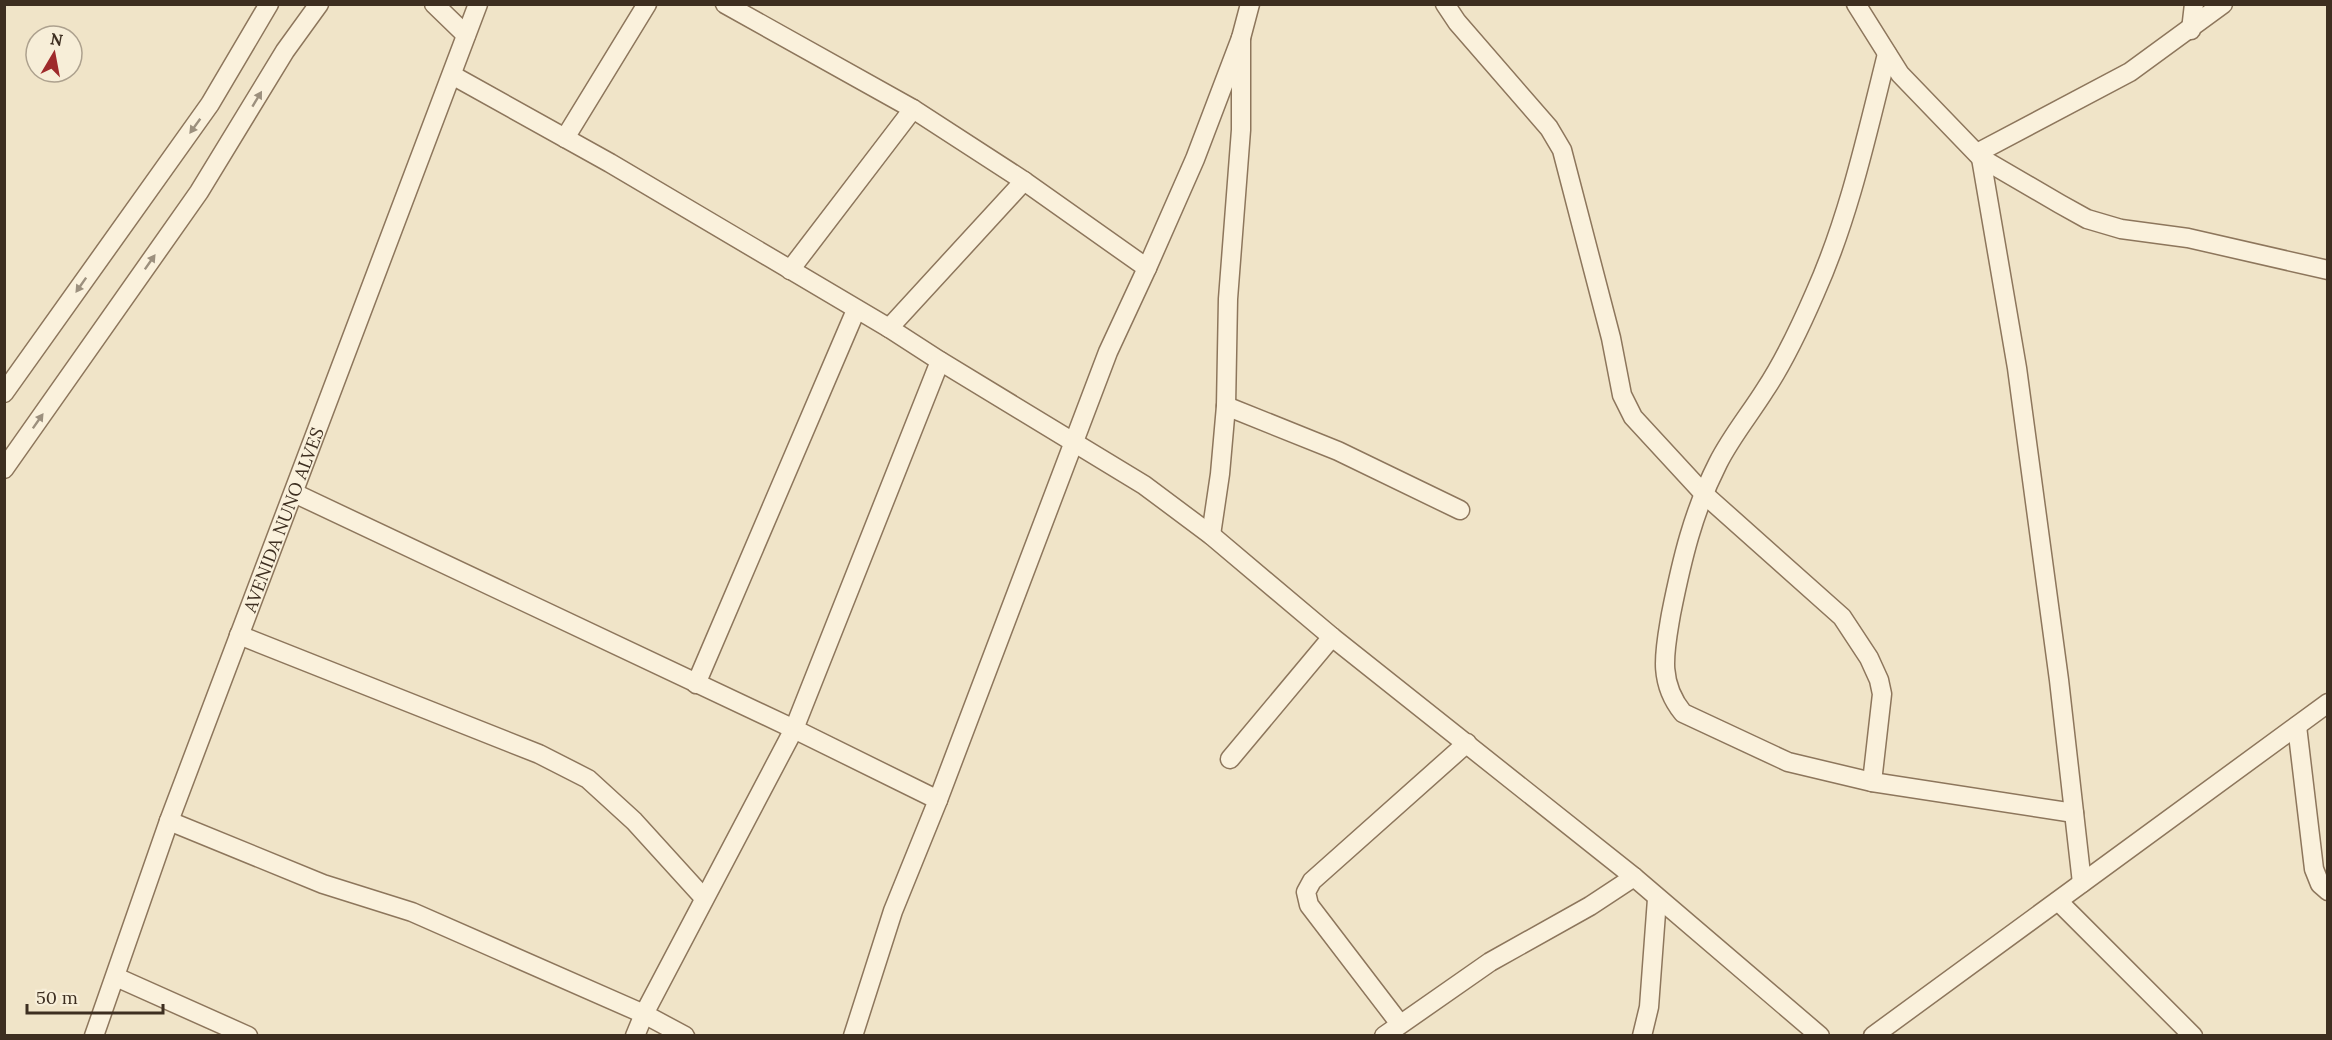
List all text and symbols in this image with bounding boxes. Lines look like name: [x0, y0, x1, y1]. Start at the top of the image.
north arrow: [24, 24, 84, 84]
text: N: [49, 28, 64, 50]
one-way arrow: [251, 91, 262, 107]
one-way arrow: [189, 118, 201, 134]
one-way arrow: [144, 254, 155, 270]
one-way arrow: [76, 277, 88, 292]
one-way arrow: [32, 414, 44, 430]
street label: AVENIDA NUNO ALVES: [237, 424, 328, 616]
scale bar: [27, 977, 164, 1015]
text: 50 m: [36, 986, 78, 1009]

